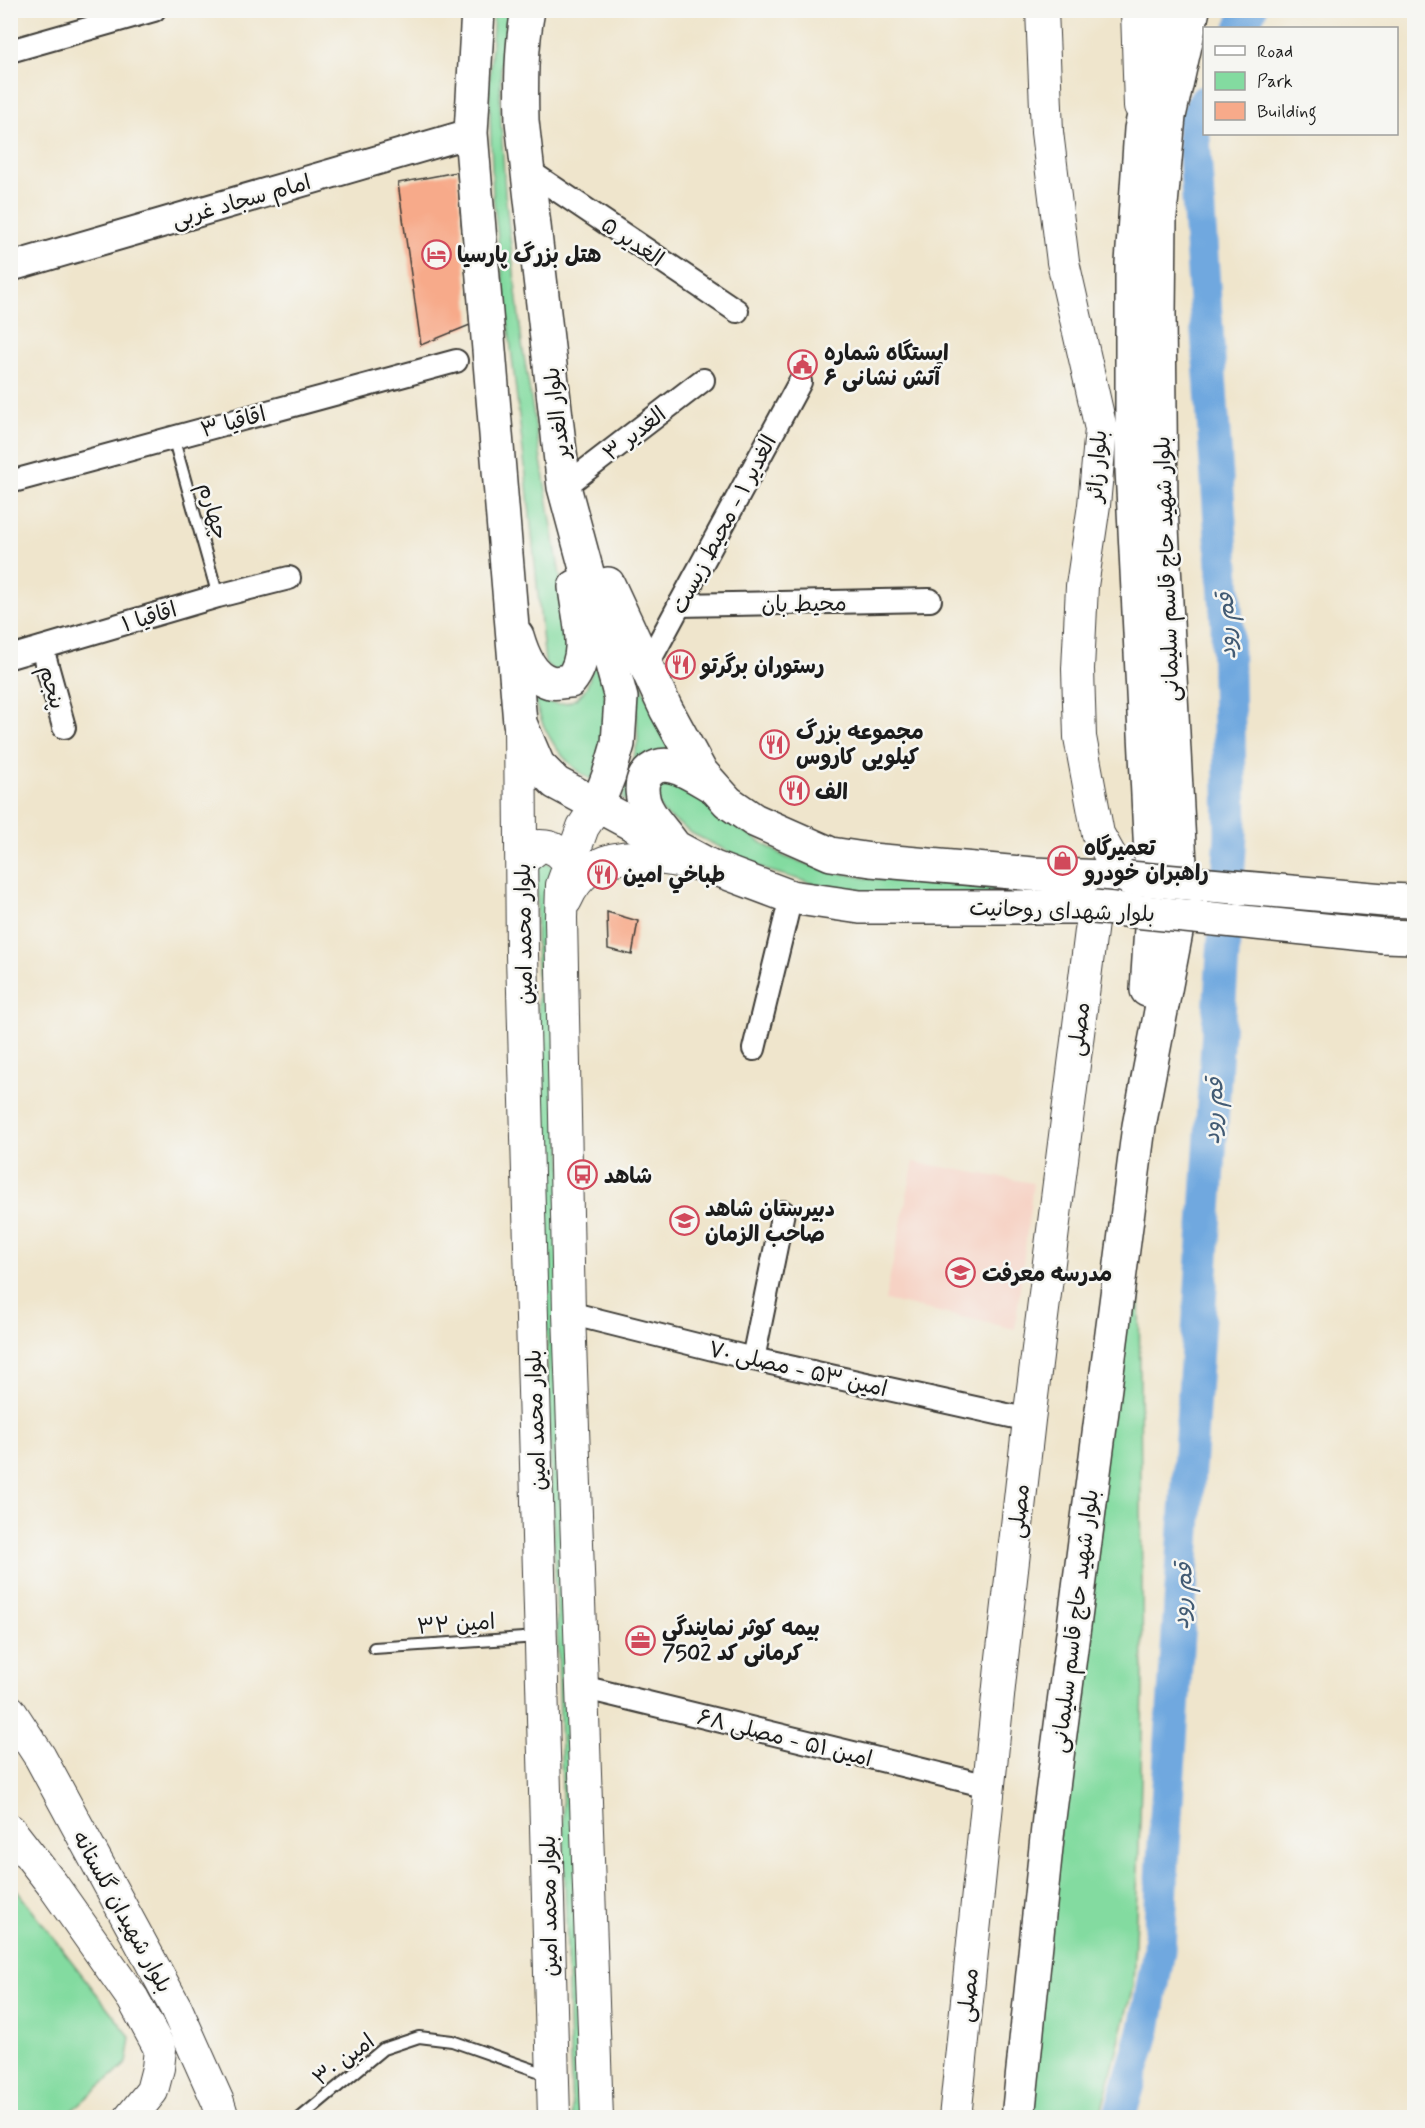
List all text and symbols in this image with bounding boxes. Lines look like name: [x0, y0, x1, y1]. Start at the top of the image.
legend: [1203, 27, 1398, 135]
text: Road: [1257, 40, 1293, 64]
text: Park: [1257, 70, 1293, 94]
text: Building: [1257, 100, 1317, 126]
street label: امام سجاد غربی: [169, 169, 315, 236]
street label: الغدیر ۵: [595, 211, 669, 274]
hotel icon: هتل بزرگ پارسیا: [420, 238, 452, 270]
place label: هتل بزرگ پارسیا: [457, 241, 601, 270]
place label: ایستگاه شماره ۶ آتش نشانی: [824, 339, 949, 393]
public building icon: ایستگاه شماره ۶ آتش نشانی: [787, 349, 819, 381]
street label: بلوار الغدیر: [538, 365, 578, 462]
street label: اقاقیا ۳: [198, 401, 269, 445]
street label: الغدیر ۳: [598, 401, 673, 468]
street label: بلوار زائر: [1081, 429, 1114, 505]
street label: الغدیر ۱ - محیط زیست: [666, 431, 784, 619]
street label: بلوار شهید حاج قاسم سلیمانی: [1149, 436, 1188, 702]
street label: چهارم: [190, 480, 234, 544]
street label: محیط بان: [761, 590, 847, 620]
water label: قم رود: [1211, 590, 1246, 660]
street label: اقاقیا ۱: [119, 596, 181, 640]
restaurant icon: رستوران برگرتو: [664, 649, 696, 681]
place label: رستوران برگرتو: [699, 652, 825, 681]
street label: پنجم: [31, 662, 71, 713]
place label: مجموعه بزرگ کیلویی کاروس: [796, 718, 924, 772]
restaurant icon: مجموعه بزرگ کیلویی کاروس: [759, 728, 791, 760]
restaurant icon: الف: [778, 775, 810, 807]
place label: الف: [815, 779, 848, 807]
place label: تعمیرگاه راهبران خودرو: [1082, 834, 1209, 888]
shop icon: تعمیرگاه راهبران خودرو: [1047, 844, 1079, 876]
restaurant icon: طباخي امين: [586, 858, 618, 890]
place label: طباخي امين: [623, 862, 725, 894]
street label: بلوار محمد امین: [510, 863, 540, 1005]
street label: بلوار شهدای روحانیت: [969, 895, 1155, 929]
street label: مصلی: [1063, 1000, 1097, 1058]
water label: قم رود: [1197, 1075, 1234, 1146]
bus stop icon: شاهد: [567, 1159, 599, 1191]
place label: شاهد: [604, 1163, 652, 1191]
place label: دبیرستان شاهد صاحب الزمان: [705, 1196, 835, 1249]
school or university icon: دبیرستان شاهد صاحب الزمان: [668, 1205, 700, 1237]
school or university icon: مدرسه معرفت: [945, 1257, 977, 1289]
place label: مدرسه معرفت: [982, 1261, 1112, 1289]
street label: امین ۵۳ - مصلی ۷۰: [705, 1336, 890, 1404]
street label: بلوار محمد امین: [521, 1349, 553, 1491]
street label: مصلی: [1003, 1483, 1037, 1540]
street label: بلوار شهید حاج قاسم سلیمانی: [1046, 1488, 1107, 1755]
water label: قم رود: [1166, 1560, 1203, 1631]
street label: امین ۳۲: [416, 1608, 496, 1642]
place label: بیمه کوثر نمایندگی کرمانی کد 7502: [662, 1614, 820, 1668]
office icon: بیمه کوثر نمایندگی کرمانی کد 7502: [625, 1624, 657, 1656]
street label: امین ۵۱ - مصلی ۶۸: [694, 1704, 875, 1774]
street label: بلوار شهیدان گلستانه: [65, 1826, 178, 1998]
street label: بلوار محمد امین: [535, 1835, 565, 1977]
street label: مصلی: [952, 1967, 986, 2024]
street label: امین ۳۰: [308, 2028, 381, 2093]

